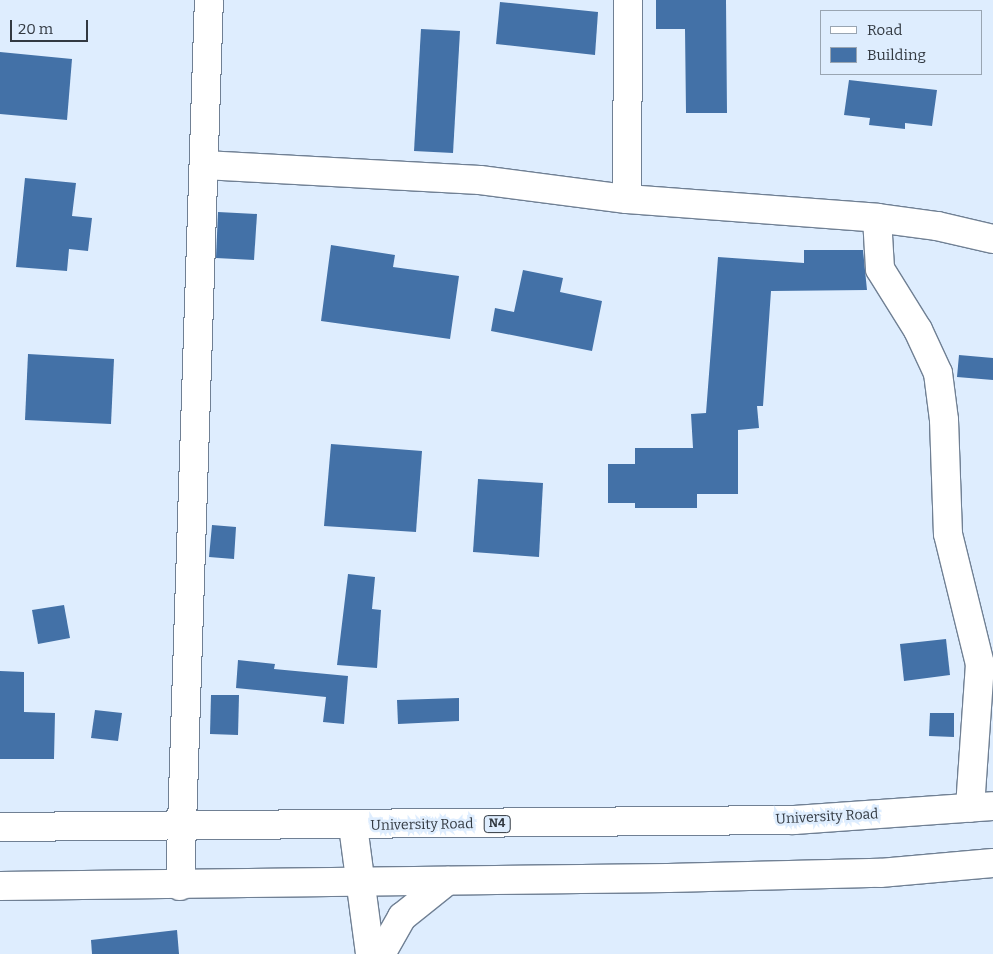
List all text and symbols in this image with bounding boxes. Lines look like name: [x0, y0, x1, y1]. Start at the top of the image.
scale bar: [12, 10, 90, 42]
legend: [820, 10, 983, 75]
text: 20 m: [18, 20, 53, 38]
text: Road: [867, 21, 902, 39]
text: Building: [867, 46, 926, 64]
street label: University Road: [775, 806, 879, 828]
road number: N4: [483, 814, 511, 834]
street label: University Road: [370, 816, 474, 834]

